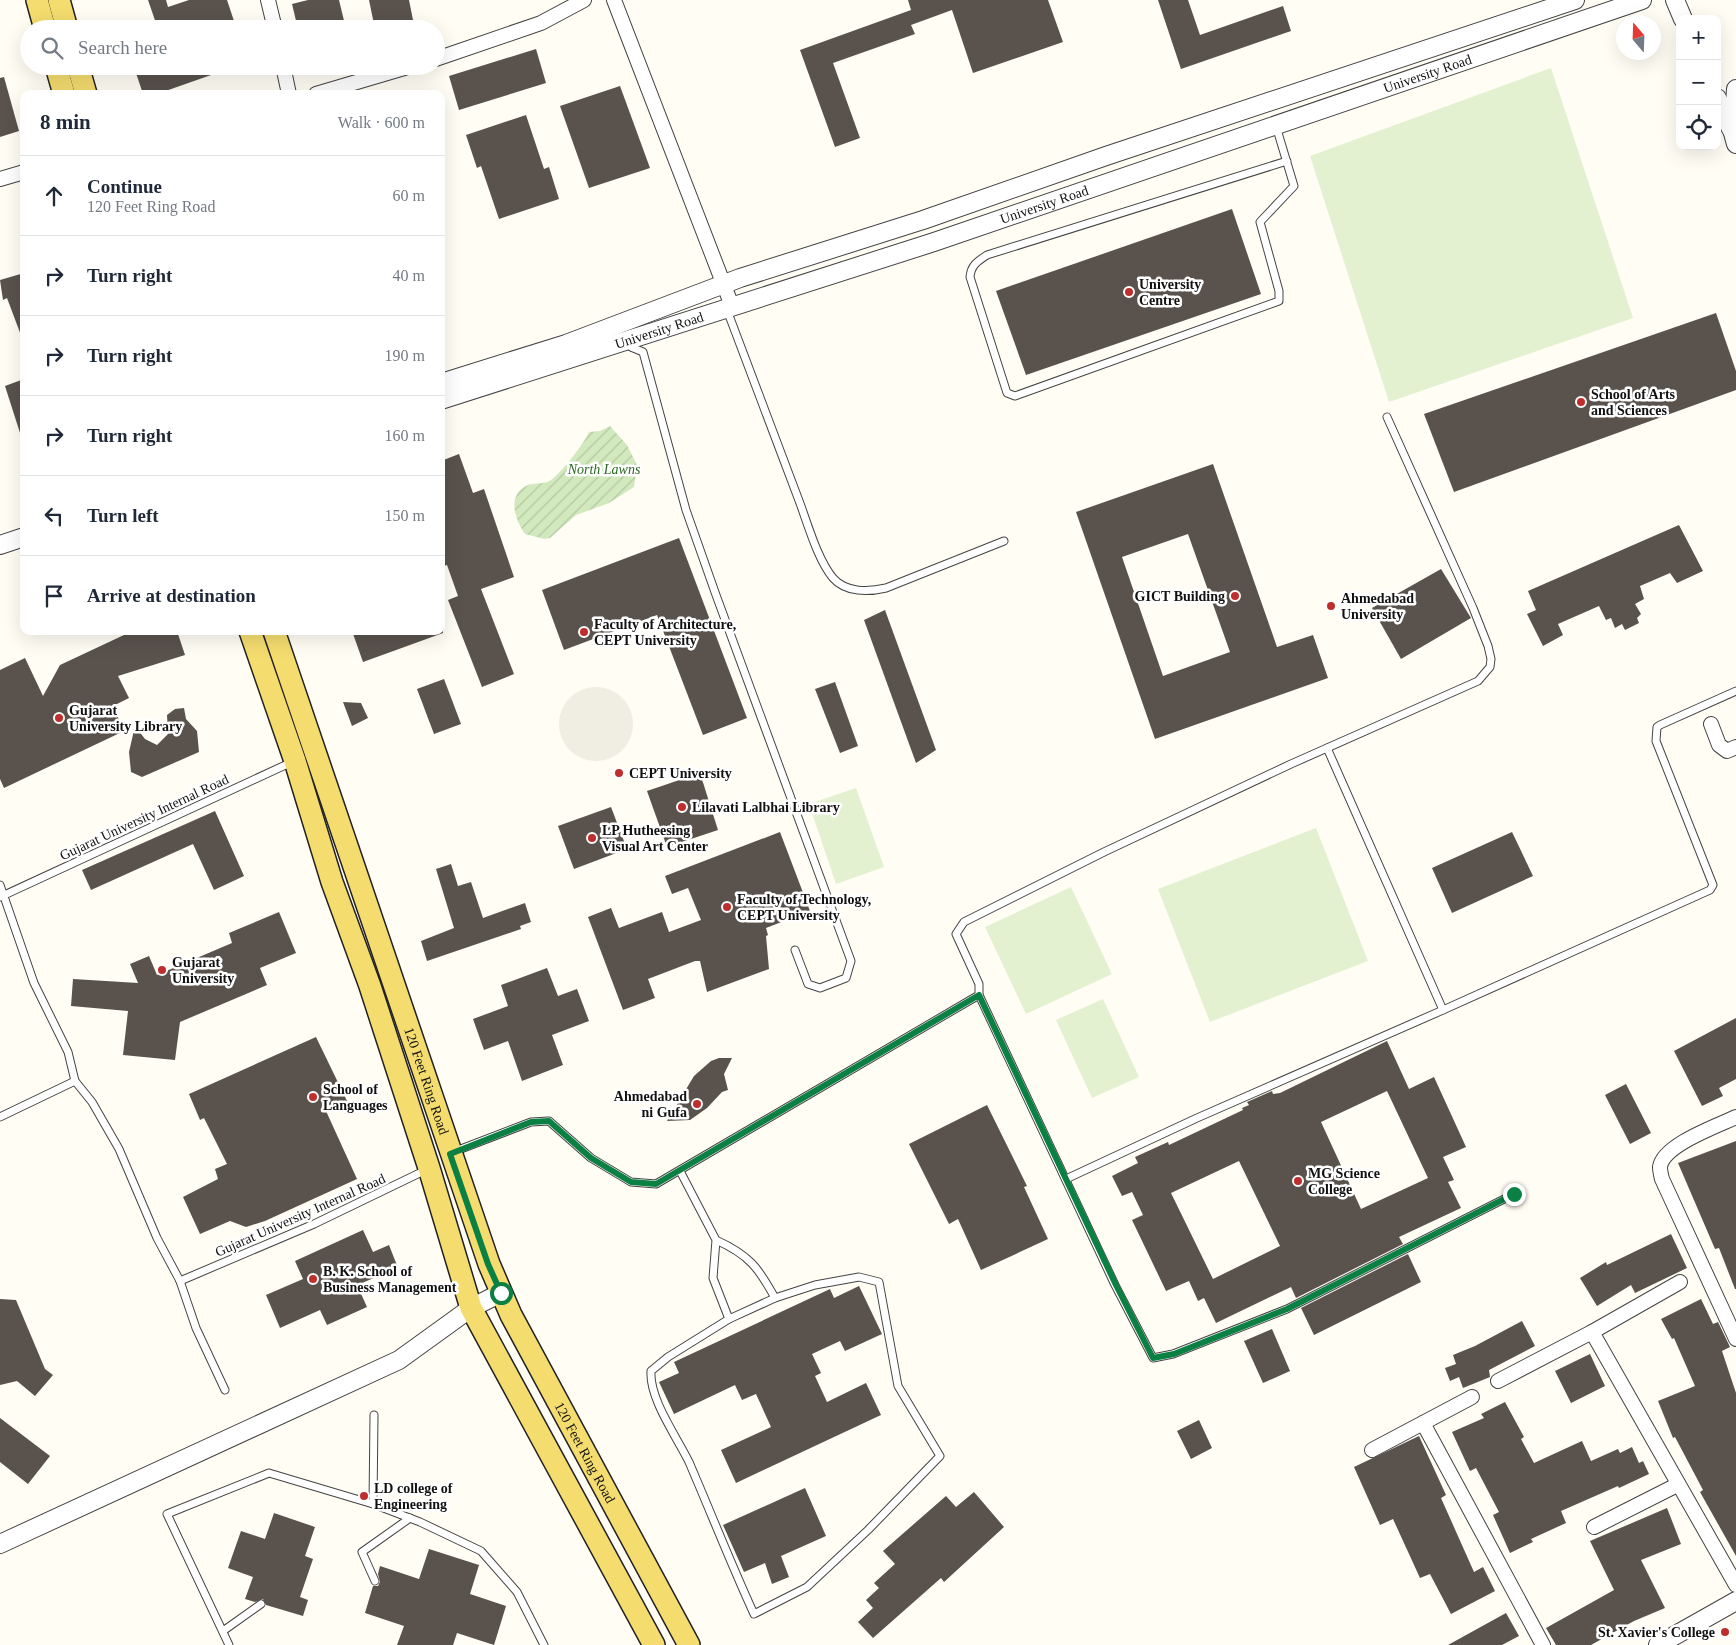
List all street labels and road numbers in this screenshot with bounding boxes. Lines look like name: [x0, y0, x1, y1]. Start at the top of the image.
street label: University Road: [1381, 52, 1473, 96]
street label: University Road: [998, 183, 1090, 227]
street label: University Road: [613, 309, 705, 352]
street label: Gujarat University Internal Road: [57, 772, 231, 863]
street label: 120 Feet Ring Road: [401, 1025, 451, 1137]
street label: Gujarat University Internal Road: [213, 1171, 388, 1260]
street label: 120 Feet Ring Road: [551, 1399, 618, 1506]

